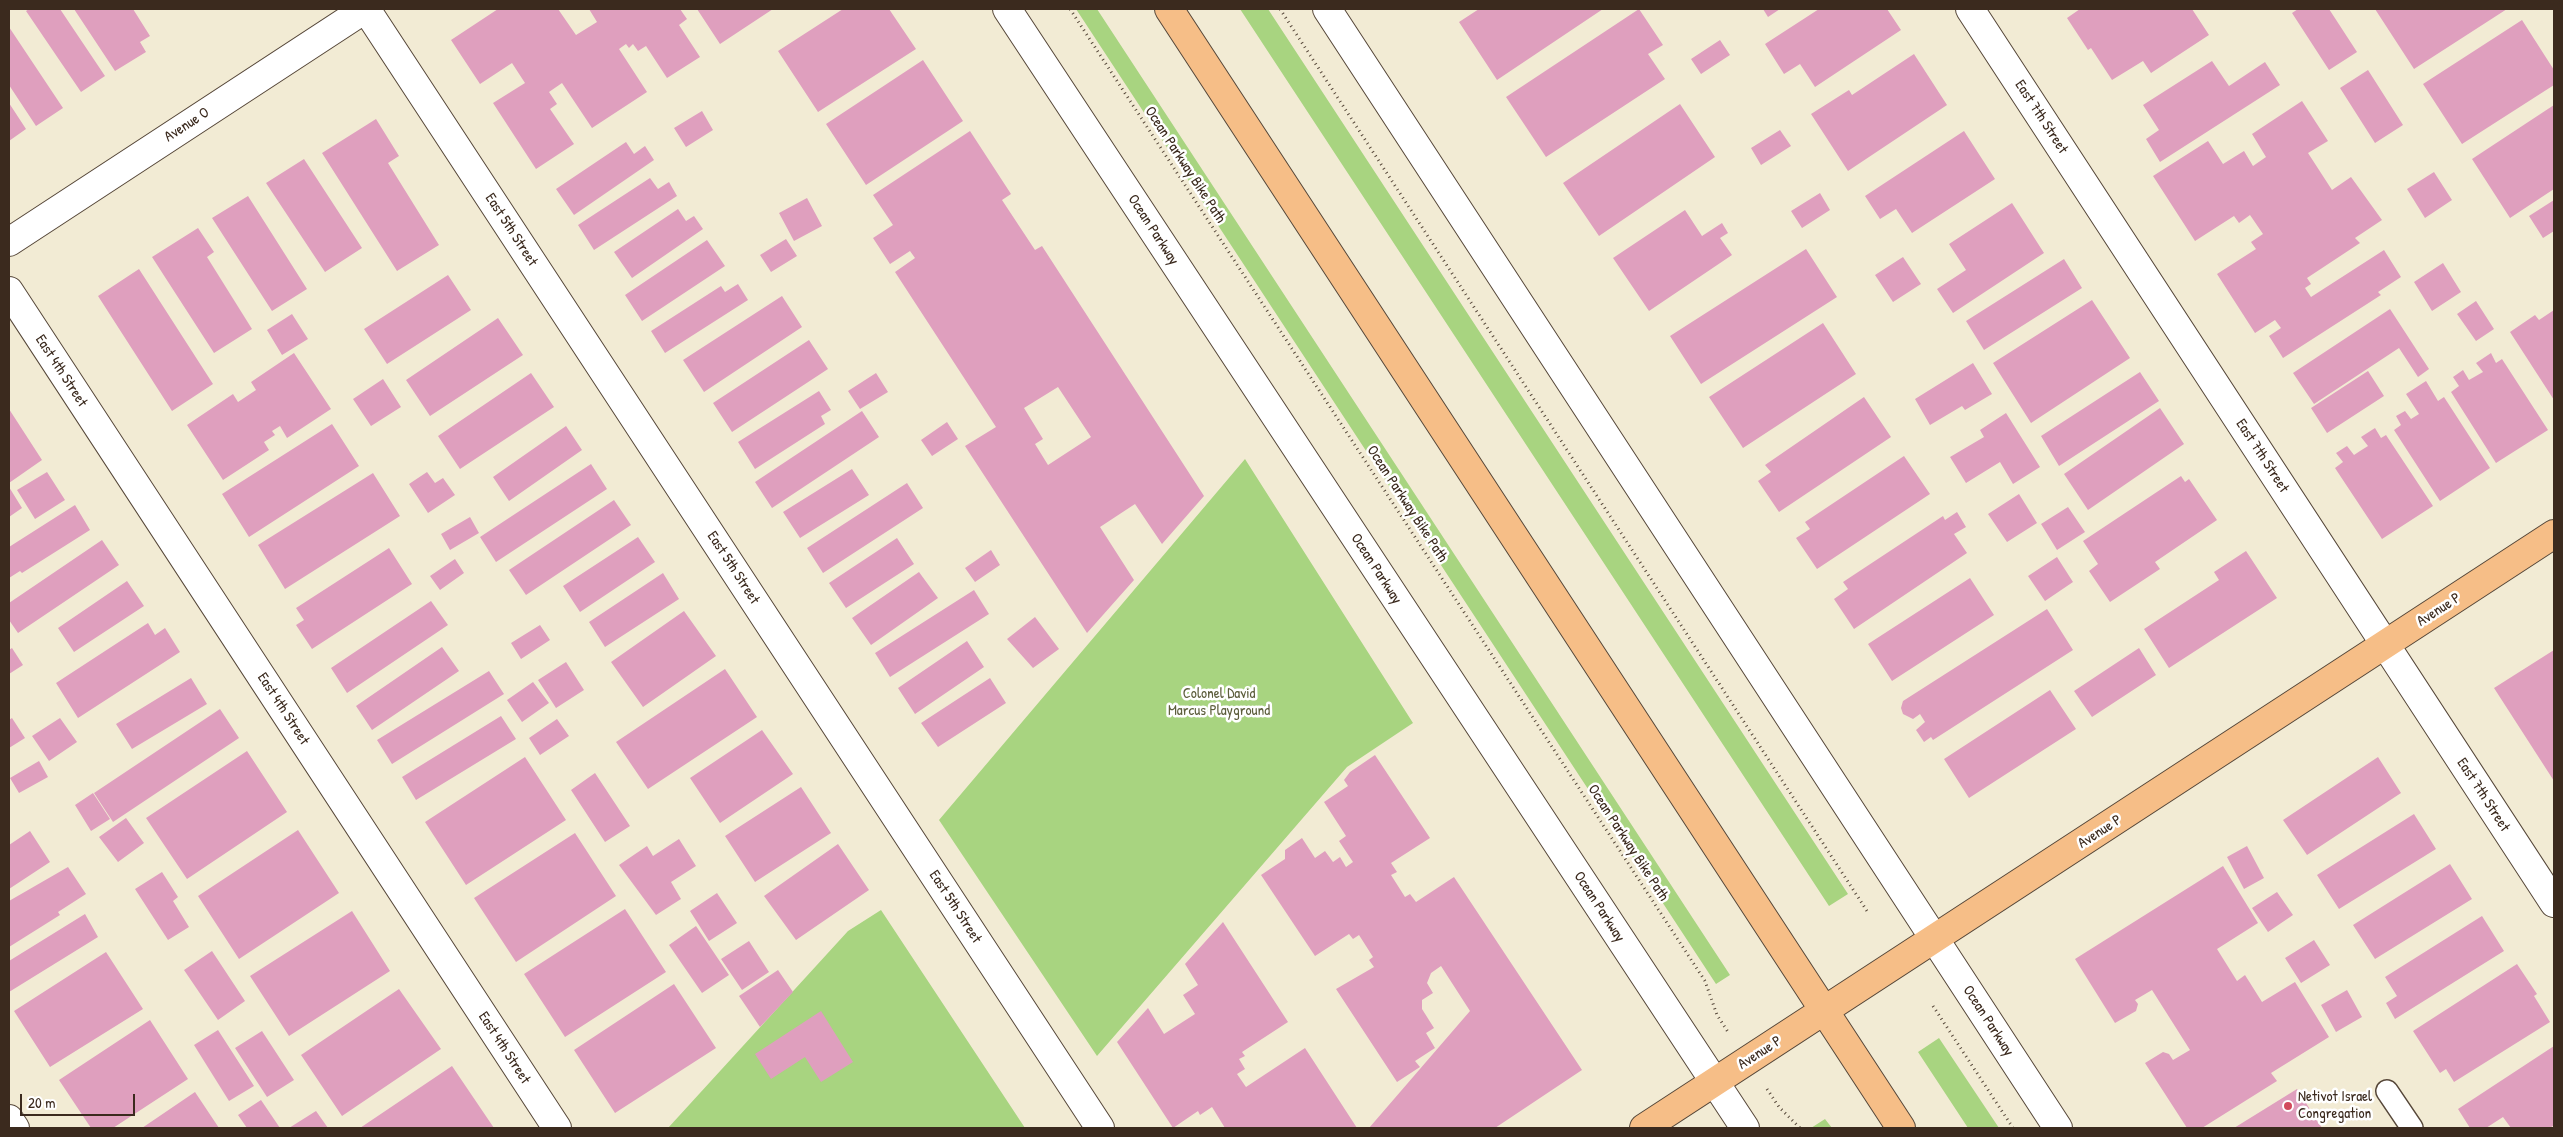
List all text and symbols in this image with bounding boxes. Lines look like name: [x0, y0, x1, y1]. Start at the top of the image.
street label: East 7th Street: [2011, 77, 2071, 157]
street label: Ocean Parkway Bike Path: [1141, 103, 1229, 227]
street label: Avenue O: [161, 104, 213, 146]
street label: East 5th Street: [481, 190, 541, 270]
street label: Ocean Parkway: [1124, 191, 1182, 269]
street label: East 4th Street: [31, 332, 91, 410]
street label: East 7th Street: [2232, 416, 2292, 496]
street label: Ocean Parkway Bike Path: [1363, 442, 1451, 566]
street label: East 5th Street: [703, 528, 763, 608]
street label: Ocean Parkway: [1347, 530, 1405, 608]
street label: Avenue P: [2414, 589, 2464, 631]
street label: East 4th Street: [253, 670, 313, 748]
park label: Colonel David Marcus Playground: [1168, 685, 1270, 720]
street label: East 7th Street: [2453, 755, 2513, 835]
street label: Ocean Parkway Bike Path: [1584, 781, 1672, 905]
street label: Avenue P: [2075, 811, 2125, 853]
street label: East 5th Street: [925, 867, 985, 947]
street label: Ocean Parkway: [1570, 868, 1628, 946]
street label: Ocean Parkway: [1959, 982, 2017, 1060]
street label: East 4th Street: [474, 1009, 534, 1087]
street label: Avenue P: [1735, 1032, 1785, 1074]
scale bar: [22, 1084, 138, 1116]
place label: Netivot Israel Congregation: [2298, 1088, 2372, 1123]
text: 20 m: [28, 1092, 55, 1113]
marker: Netivot Israel Congregation: [2282, 1100, 2294, 1112]

